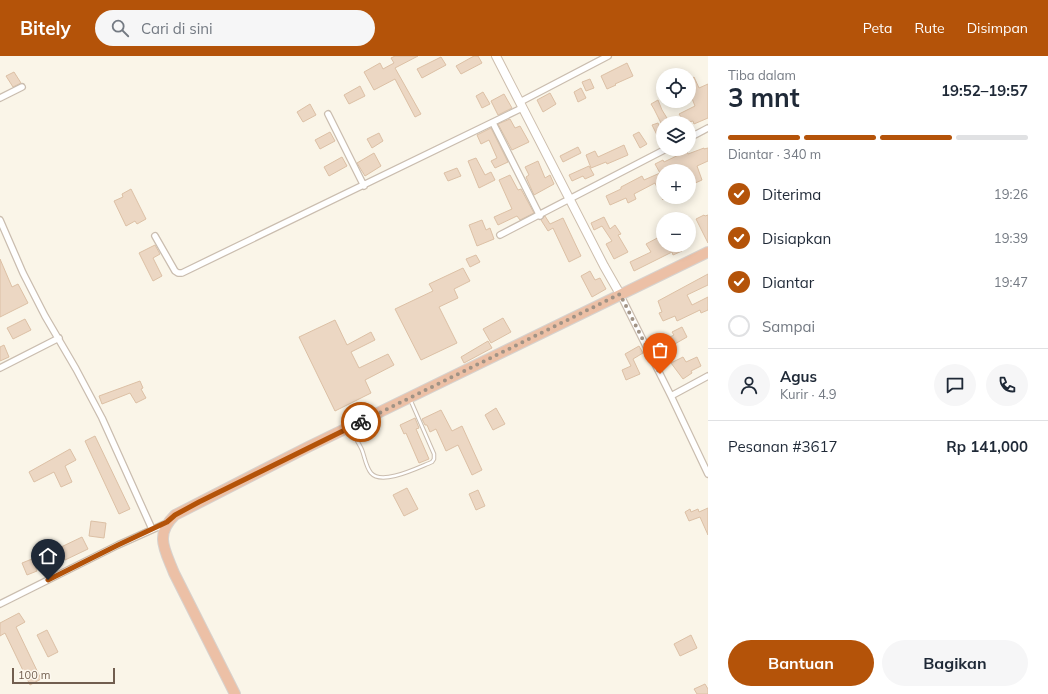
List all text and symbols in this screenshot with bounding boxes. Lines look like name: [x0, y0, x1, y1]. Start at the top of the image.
search box: [95, 10, 375, 46]
text: Bitely: [20, 16, 71, 40]
icon: search: [109, 17, 131, 39]
text: Cari di sini: [141, 19, 213, 38]
text: Peta: [863, 19, 892, 37]
text: Rute: [914, 19, 945, 37]
text: Disimpan: [967, 19, 1028, 37]
text: Tiba dalam: [728, 67, 796, 83]
map controls: [656, 68, 696, 252]
button: locate: [656, 68, 696, 108]
text: 3 mnt: [728, 81, 800, 114]
text: 19:52–19:57: [941, 81, 1028, 100]
button: layers: [656, 116, 696, 156]
text: Diantar · 340 m: [728, 146, 821, 162]
button: +: [656, 164, 696, 204]
icon: check: [728, 183, 750, 205]
text: Diterima: [762, 185, 821, 204]
text: 19:26: [994, 186, 1028, 202]
button: −: [656, 212, 696, 252]
icon: check: [728, 227, 750, 249]
text: Disiapkan: [762, 229, 831, 248]
text: 19:39: [994, 230, 1028, 246]
icon: check: [728, 271, 750, 293]
text: Diantar: [762, 273, 814, 292]
text: 19:47: [994, 274, 1028, 290]
text: Sampai: [762, 317, 815, 336]
pin: [643, 333, 677, 374]
icon: bag: [649, 339, 671, 361]
button: person: [728, 364, 770, 406]
button: chat: [934, 364, 976, 406]
button: phone: [986, 364, 1028, 406]
text: Agus: [780, 367, 817, 386]
text: Kurir · 4.9: [780, 386, 837, 402]
courier: [341, 402, 381, 442]
icon: bike: [350, 411, 372, 433]
text: Pesanan #3617: [728, 437, 838, 456]
text: Rp 141,000: [946, 437, 1028, 456]
pin: [31, 539, 65, 580]
icon: home: [37, 545, 59, 567]
button: Bantuan: [728, 640, 874, 686]
button: Bagikan: [882, 640, 1028, 686]
scale bar: [12, 666, 115, 685]
text: 100 m: [18, 668, 50, 682]

